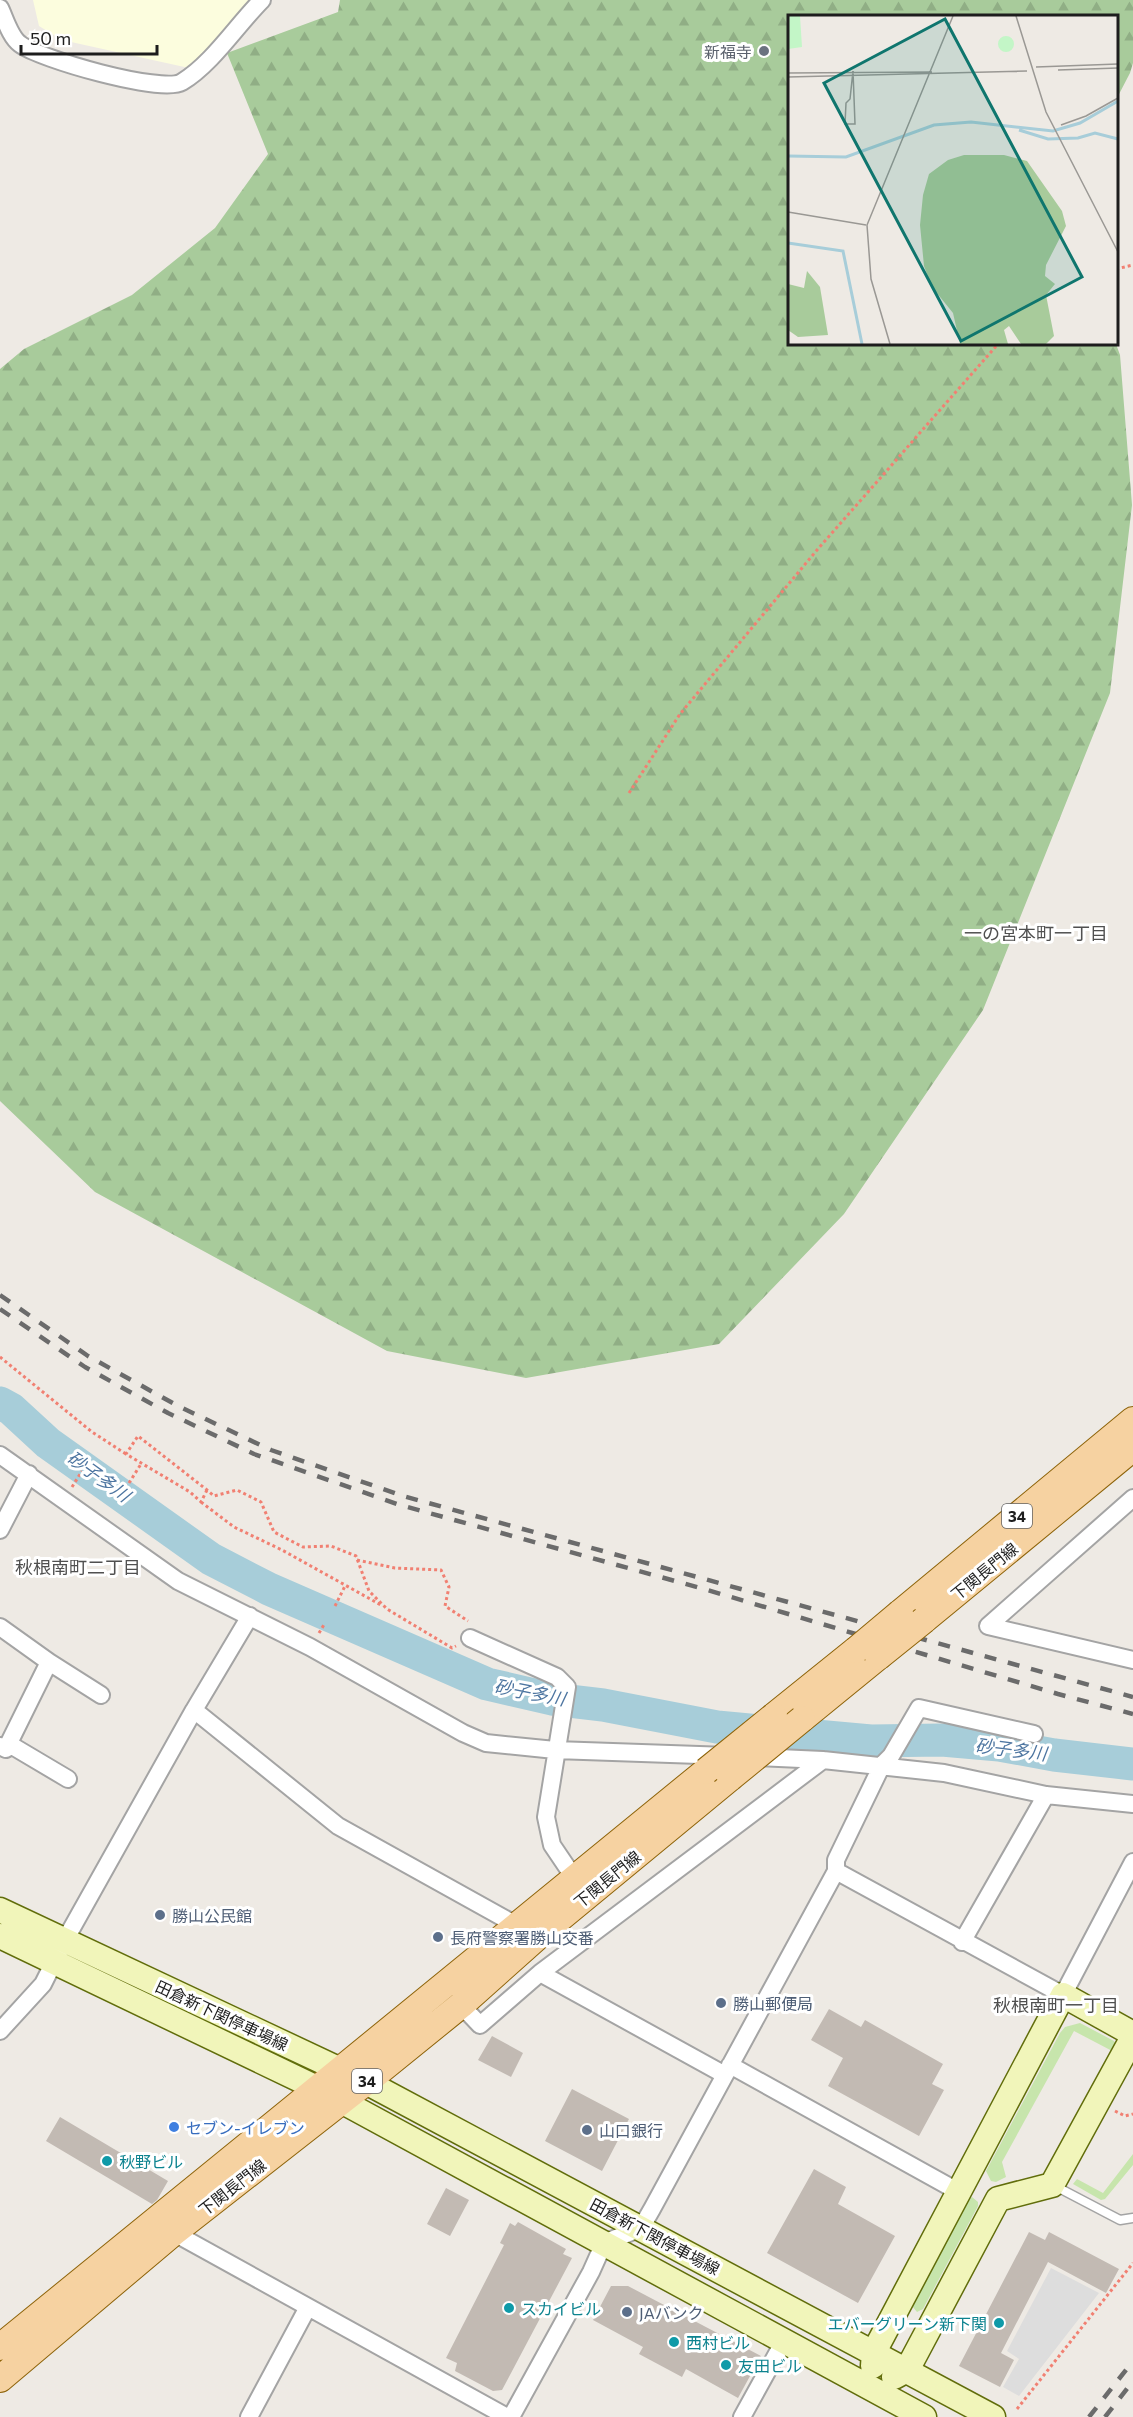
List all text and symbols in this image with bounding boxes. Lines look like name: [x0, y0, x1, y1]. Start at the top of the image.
inset map: [788, 15, 1118, 345]
scale bar: [21, 18, 158, 56]
text: 50 m: [30, 27, 71, 49]
place label: 新福寺: [704, 42, 752, 61]
marker: 新福寺: [757, 44, 771, 58]
district label: 一の宮本町一丁目: [964, 922, 1108, 944]
water label: 砂子多川: [63, 1446, 136, 1507]
road number: 34: [1002, 1504, 1032, 1528]
street label: 下関長門線: [947, 1538, 1021, 1604]
district label: 秋根南町二丁目: [15, 1556, 141, 1578]
water label: 砂子多川: [493, 1674, 569, 1710]
water label: 砂子多川: [974, 1734, 1050, 1765]
street label: 下関長門線: [570, 1846, 644, 1912]
place label: 勝山公民館: [172, 1906, 252, 1925]
marker: 勝山公民館: [153, 1908, 167, 1922]
place label: 長府警察署勝山交番: [450, 1928, 594, 1947]
marker: 長府警察署勝山交番: [431, 1930, 445, 1944]
street label: 田倉新下関停車場線: [153, 1976, 291, 2054]
place label: 勝山郵便局: [733, 1994, 813, 2013]
district label: 秋根南町一丁目: [993, 1994, 1119, 2016]
marker: 勝山郵便局: [714, 1996, 728, 2010]
road number: 34: [352, 2069, 382, 2093]
place label: セブン-イレブン: [186, 2118, 305, 2137]
marker: セブン-イレブン: [167, 2120, 181, 2134]
place label: 山口銀行: [599, 2121, 663, 2140]
marker: 山口銀行: [580, 2123, 594, 2137]
place label: 秋野ビル: [119, 2152, 183, 2171]
marker: 秋野ビル: [100, 2154, 114, 2168]
street label: 下関長門線: [195, 2155, 269, 2219]
street label: 田倉新下関停車場線: [587, 2194, 723, 2278]
place label: スカイビル: [521, 2299, 601, 2318]
marker: スカイビル: [502, 2301, 516, 2315]
place label: JAバンク: [639, 2303, 704, 2322]
marker: JAバンク: [620, 2305, 634, 2319]
place label: エバーグリーン新下関: [828, 2314, 987, 2333]
marker: エバーグリーン新下関: [992, 2316, 1006, 2330]
place label: 西村ビル: [686, 2333, 750, 2352]
marker: 西村ビル: [667, 2335, 681, 2349]
place label: 友田ビル: [738, 2356, 802, 2375]
marker: 友田ビル: [719, 2358, 733, 2372]

